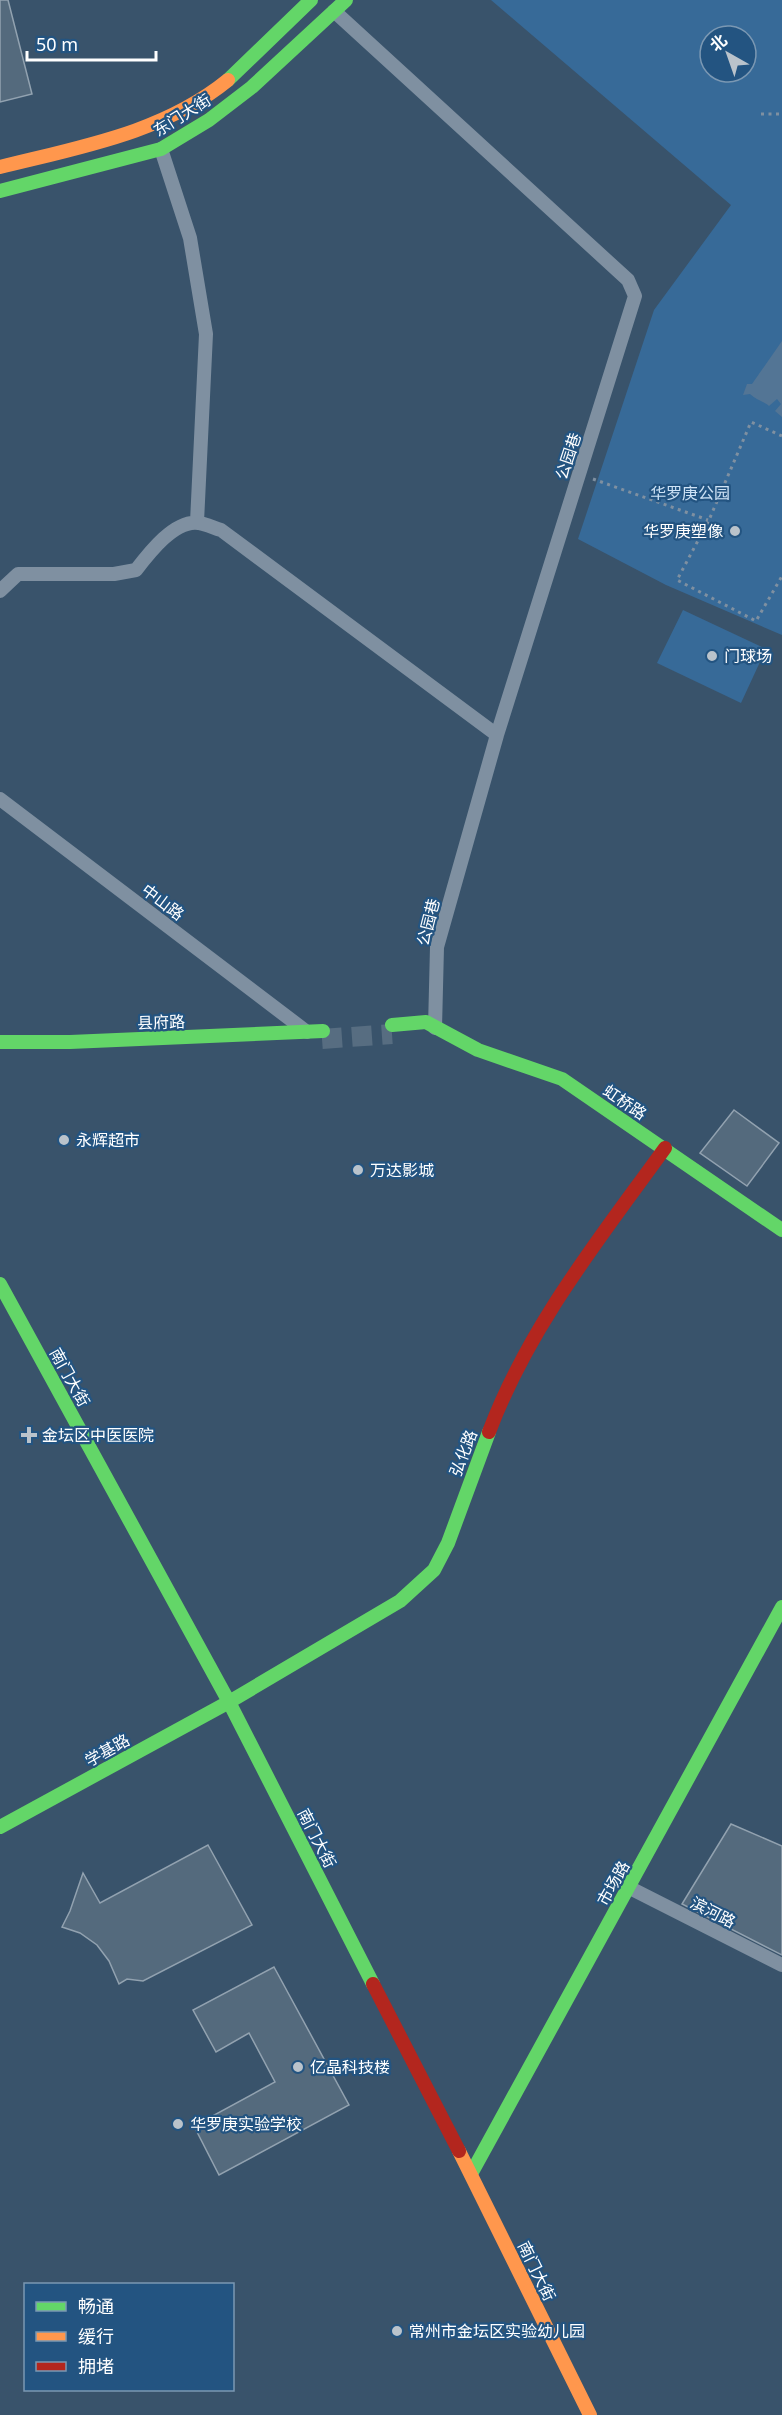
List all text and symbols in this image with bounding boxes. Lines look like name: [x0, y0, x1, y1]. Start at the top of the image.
scale bar: [27, 24, 156, 62]
north arrow: [698, 24, 758, 84]
text: 北: [705, 29, 732, 56]
text: 50 m: [36, 32, 78, 56]
street label: 东门大街: [149, 89, 215, 141]
street label: 公园巷: [550, 430, 586, 482]
park label: 华罗庚公园: [650, 482, 730, 504]
place label: 华罗庚塑像: [643, 520, 723, 542]
marker: 华罗庚塑像: [728, 524, 742, 538]
place label: 门球场: [724, 645, 772, 667]
marker: 门球场: [705, 649, 719, 663]
street label: 中山路: [137, 879, 189, 925]
street label: 公园巷: [412, 896, 444, 948]
street label: 县府路: [137, 1010, 185, 1034]
street label: 虹桥路: [599, 1079, 651, 1125]
place label: 永辉超市: [76, 1129, 140, 1151]
marker: 永辉超市: [57, 1133, 71, 1147]
place label: 万达影城: [370, 1159, 434, 1181]
marker: 万达影城: [351, 1163, 365, 1177]
street label: 南门大街: [45, 1344, 95, 1410]
place label: 金坛区中医医院: [42, 1424, 154, 1446]
marker: 金坛区中医医院: [20, 1426, 38, 1444]
street label: 弘化路: [444, 1427, 482, 1479]
street label: 学基路: [81, 1729, 133, 1771]
street label: 南门大街: [293, 1804, 341, 1872]
street label: 市场路: [592, 1857, 634, 1909]
street label: 滨河路: [687, 1891, 739, 1933]
place label: 亿晶科技楼: [310, 2056, 390, 2078]
marker: 亿晶科技楼: [291, 2060, 305, 2074]
place label: 华罗庚实验学校: [190, 2113, 302, 2135]
marker: 华罗庚实验学校: [171, 2117, 185, 2131]
street label: 南门大街: [513, 2237, 561, 2305]
legend: [24, 2283, 234, 2391]
text: 畅通: [78, 2294, 114, 2318]
place label: 常州市金坛区实验幼儿园: [409, 2320, 585, 2342]
text: 缓行: [78, 2324, 114, 2348]
marker: 常州市金坛区实验幼儿园: [390, 2324, 404, 2338]
text: 拥堵: [78, 2354, 114, 2378]

